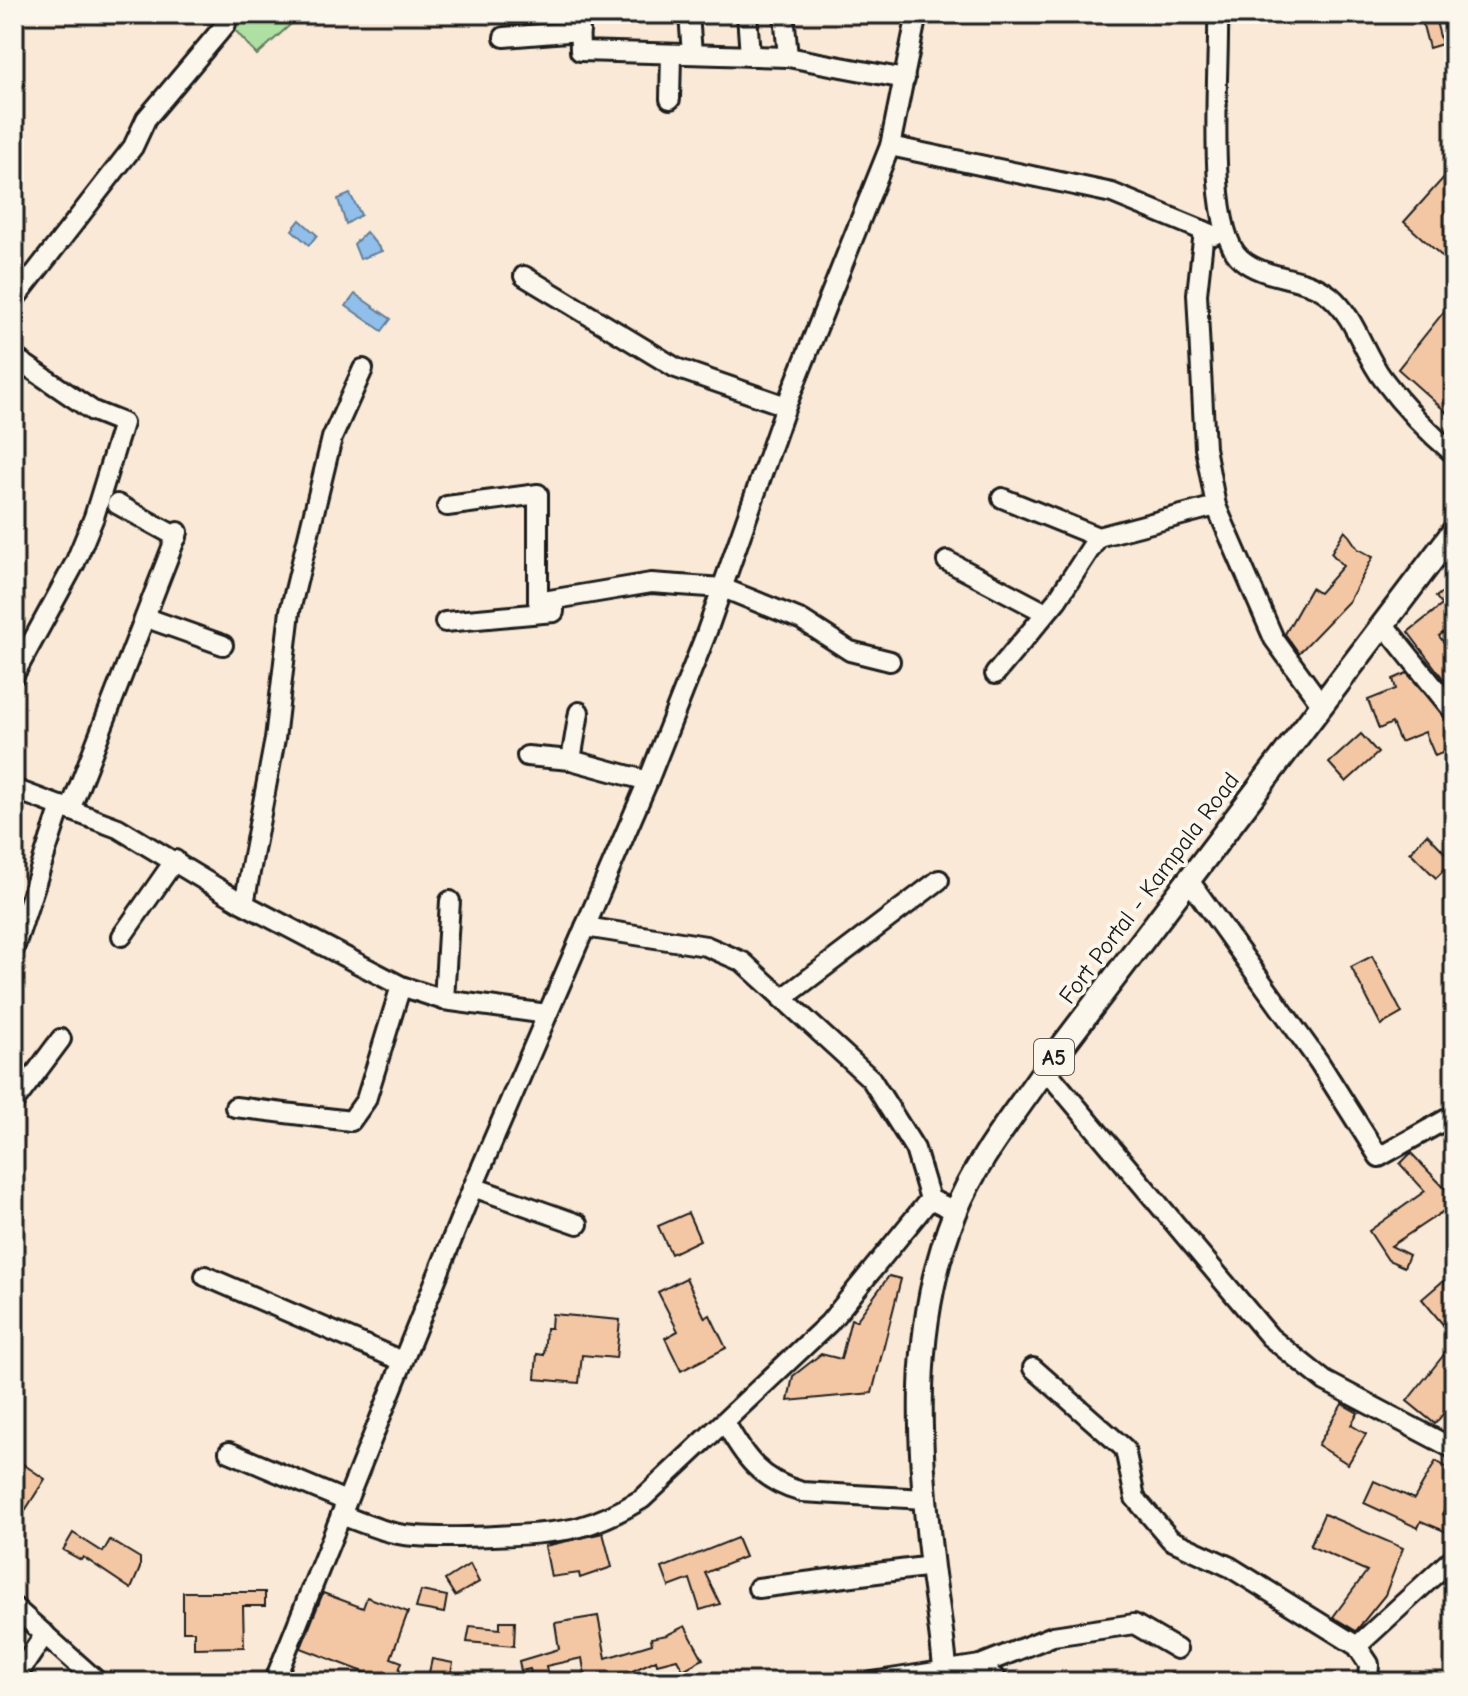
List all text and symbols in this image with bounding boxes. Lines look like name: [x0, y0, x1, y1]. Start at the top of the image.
street label: Fort Portal - Kampala Road: [1053, 767, 1245, 1009]
road number: A5: [1034, 1039, 1074, 1075]

